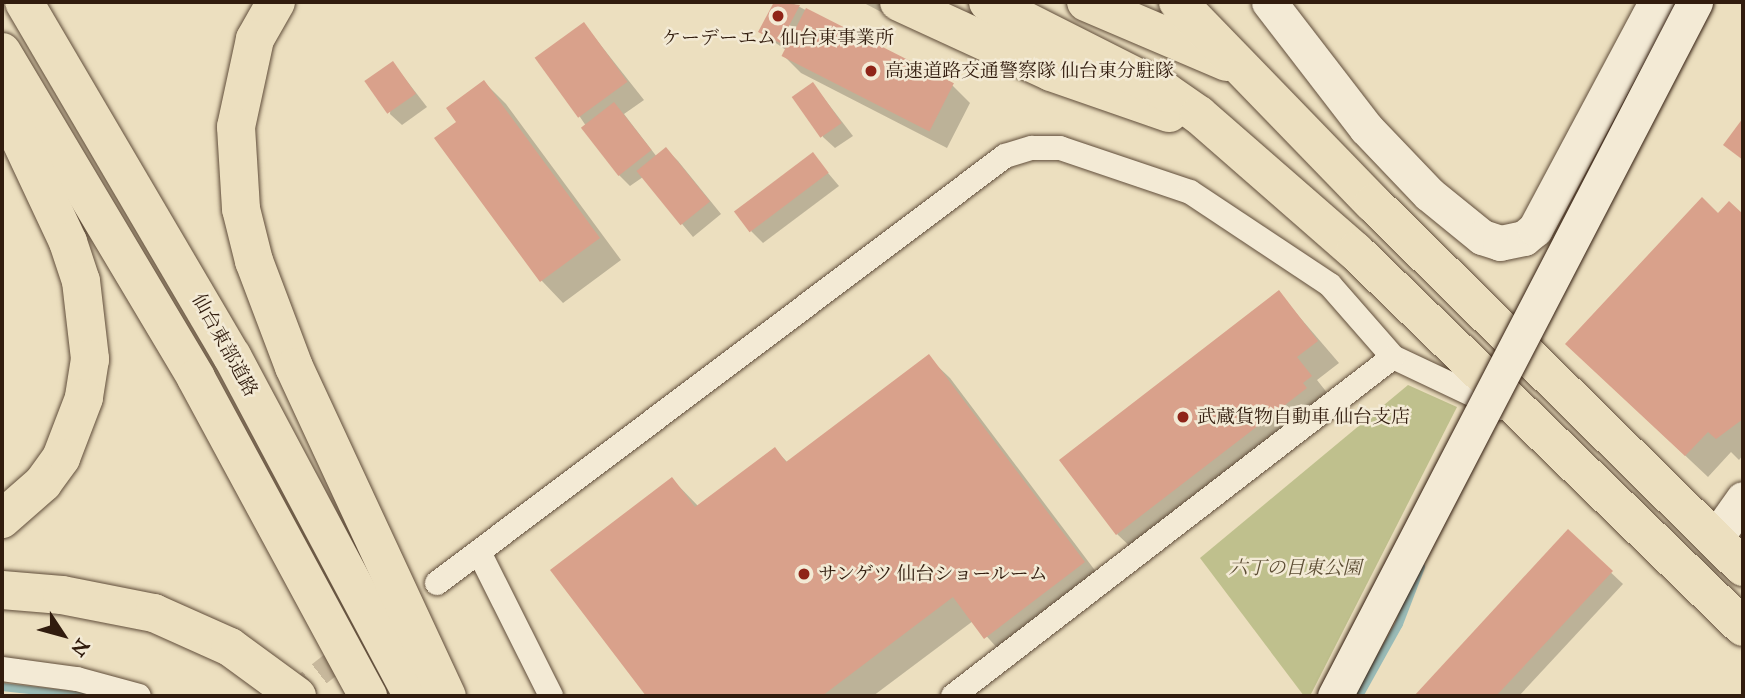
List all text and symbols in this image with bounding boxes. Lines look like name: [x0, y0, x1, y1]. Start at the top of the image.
marker: ケーデーエム 仙台東事業所: [770, 8, 786, 24]
place label: ケーデーエム 仙台東事業所: [662, 27, 894, 49]
place label: 高速道路交通警察隊 仙台東分駐隊: [885, 60, 1174, 82]
marker: 高速道路交通警察隊 仙台東分駐隊: [863, 63, 879, 79]
street label: 仙台東部道路: [187, 290, 263, 400]
place label: 武蔵貨物自動車 仙台支店: [1197, 406, 1410, 428]
marker: 武蔵貨物自動車 仙台支店: [1175, 409, 1191, 425]
park label: 六丁の目東公園: [1229, 557, 1361, 579]
place label: サンゲツ 仙台ショールーム: [818, 563, 1050, 585]
marker: サンゲツ 仙台ショールーム: [796, 566, 812, 582]
north arrow: [28, 600, 98, 670]
text: N: [66, 634, 94, 661]

